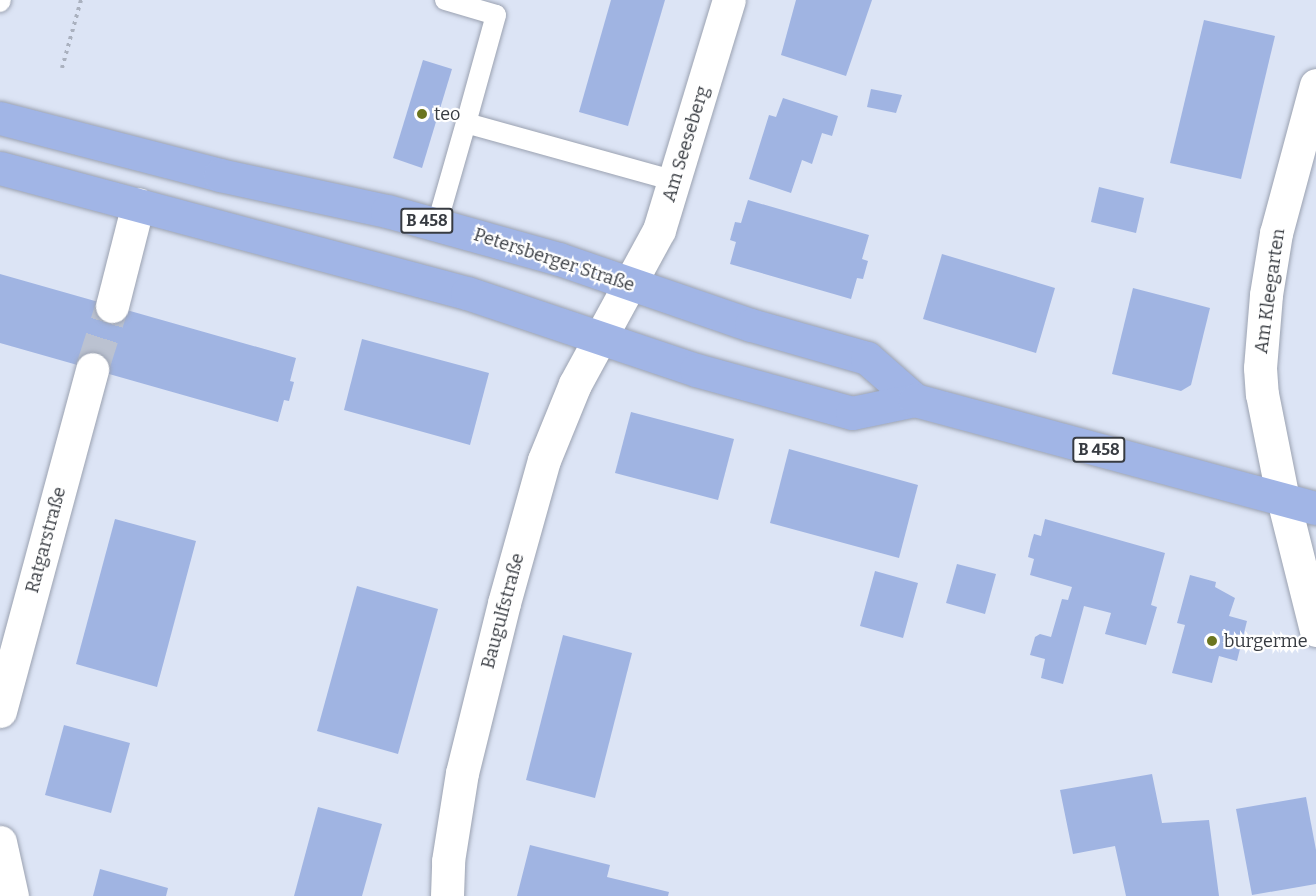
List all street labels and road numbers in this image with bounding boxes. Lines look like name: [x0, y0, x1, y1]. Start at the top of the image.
street label: Am Seeseberg: [658, 84, 714, 204]
road number: B 458: [400, 208, 454, 234]
street label: Petersberger Straße: [471, 224, 637, 296]
street label: Am Kleegarten: [1251, 227, 1289, 355]
road number: B 458: [1072, 437, 1126, 463]
street label: Ratgarstraße: [21, 485, 71, 595]
street label: Baugulfstraße: [477, 551, 529, 671]

